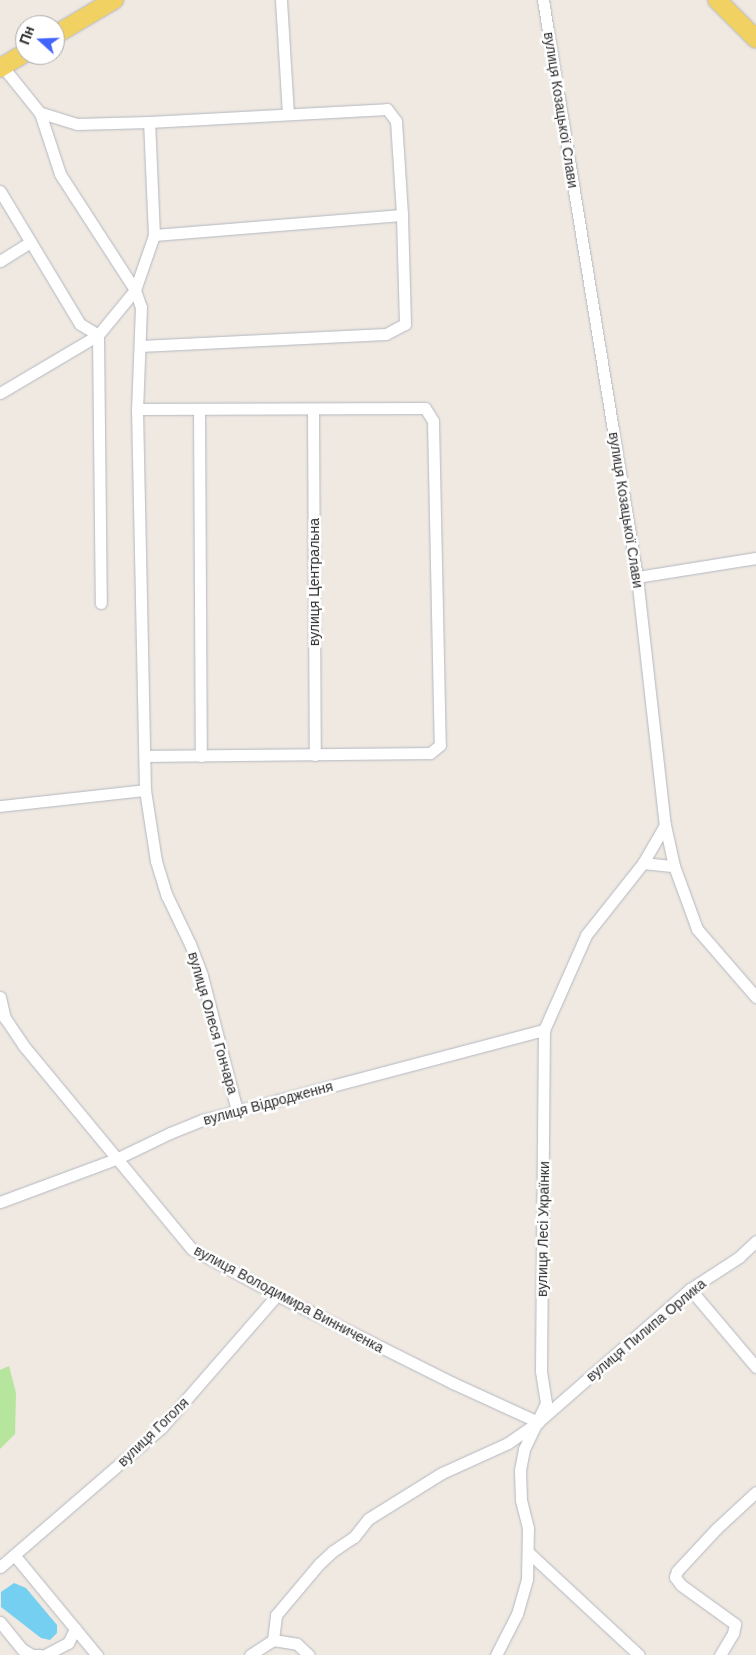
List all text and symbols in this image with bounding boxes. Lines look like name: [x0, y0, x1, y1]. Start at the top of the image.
north arrow: [15, 15, 65, 65]
text: Пн: [16, 24, 38, 47]
street label: вулиця Козацької Слави: [540, 31, 582, 189]
street label: вулиця Козацької Слави: [605, 431, 647, 589]
street label: вулиця Центральна: [306, 518, 322, 646]
street label: вулиця Олеся Гончара: [185, 950, 241, 1096]
street label: вулиця Відродження: [201, 1078, 335, 1128]
street label: вулиця Лесі Українки: [533, 1161, 553, 1297]
street label: вулиця Володимира Винниченка: [191, 1242, 387, 1356]
street label: вулиця Пилипа Орлика: [583, 1275, 709, 1385]
street label: вулиця Гоголя: [114, 1394, 192, 1470]

